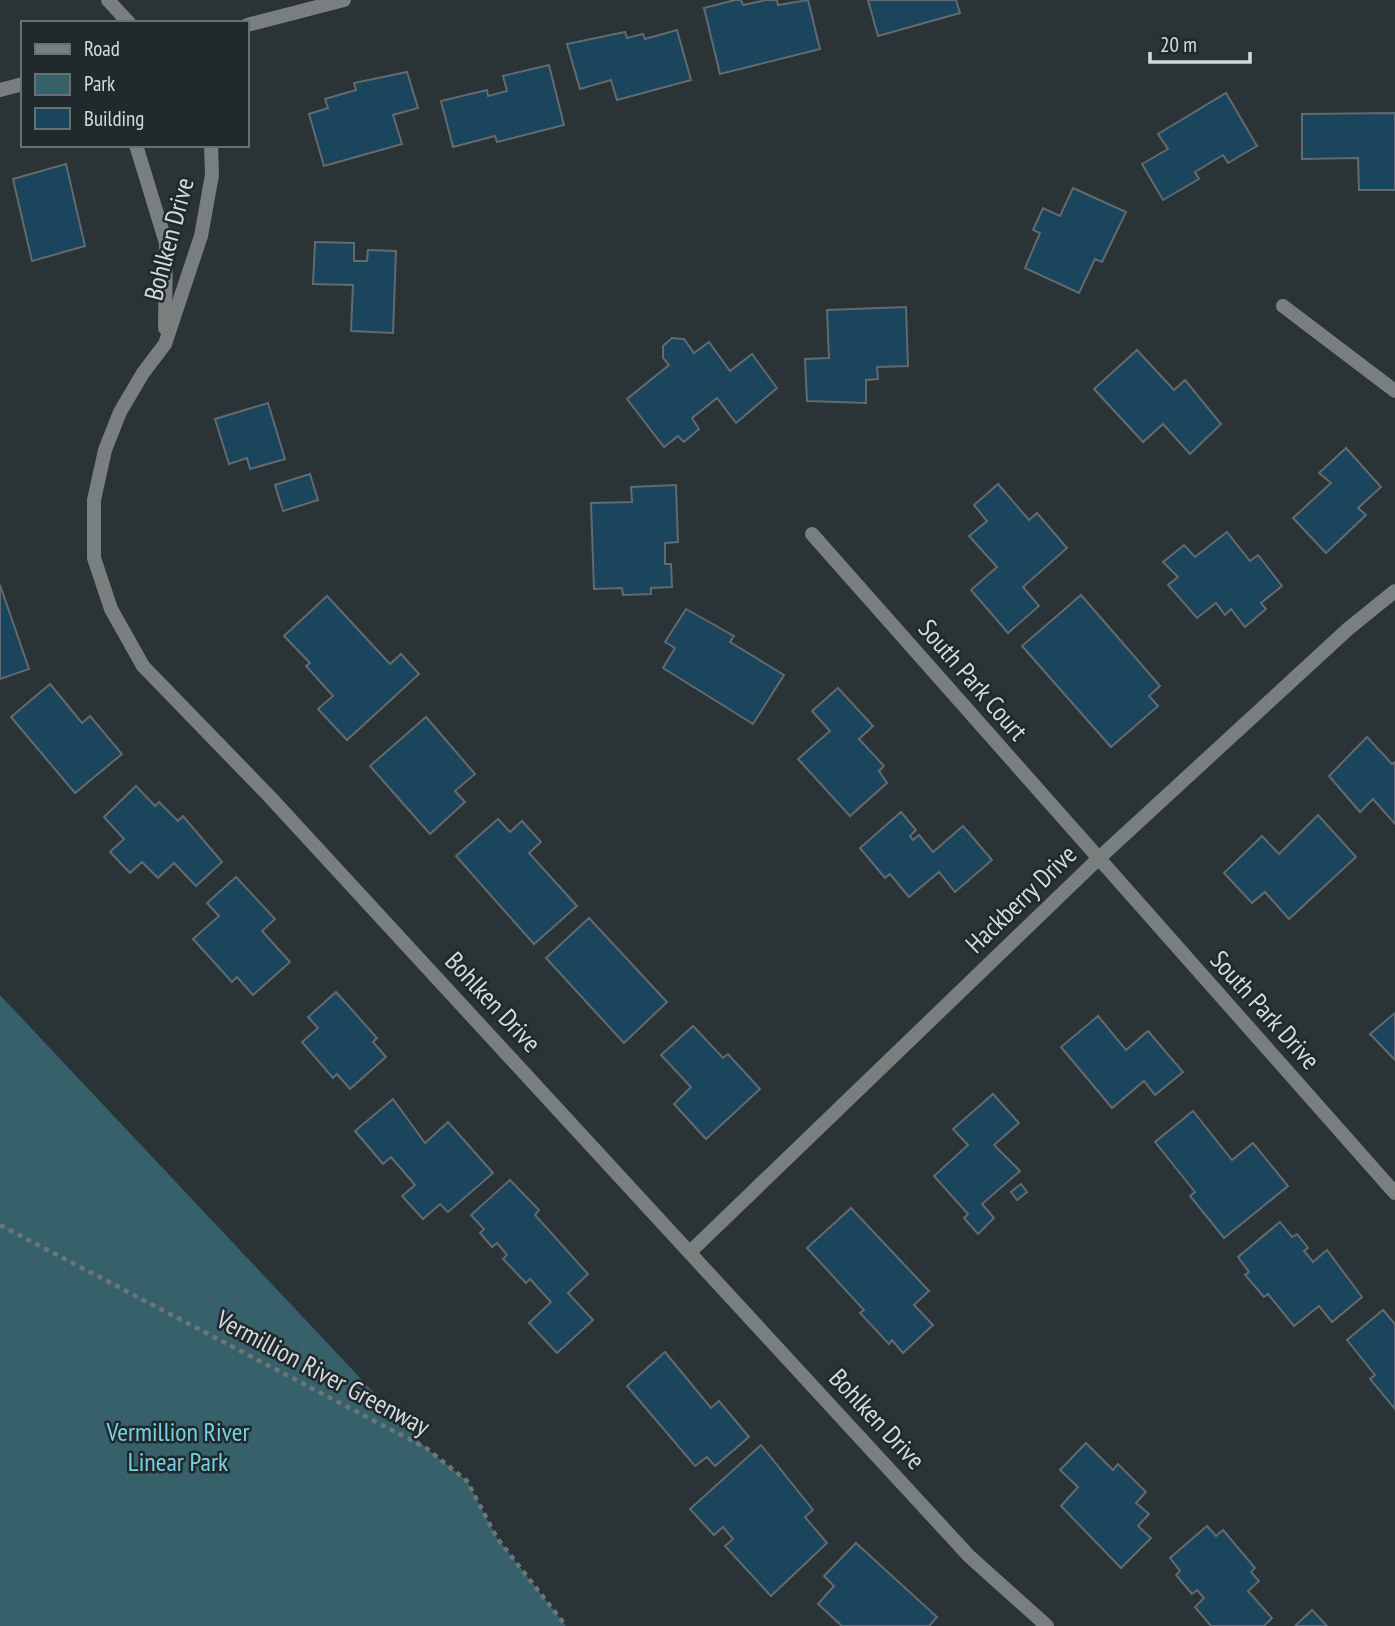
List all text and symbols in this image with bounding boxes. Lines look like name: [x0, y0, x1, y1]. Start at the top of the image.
legend: [21, 21, 248, 147]
scale bar: [1150, 21, 1250, 65]
text: 20 m: [1160, 31, 1197, 58]
text: Road: [84, 35, 120, 62]
text: Park: [84, 70, 115, 97]
text: Building: [84, 105, 144, 132]
street label: Bohlken Drive: [136, 174, 201, 304]
street label: South Park Court: [912, 612, 1035, 747]
street label: Hackberry Drive: [958, 838, 1083, 960]
street label: South Park Drive: [1203, 943, 1327, 1076]
street label: Bohlken Drive: [438, 944, 548, 1059]
street label: Vermillion River Greenway: [210, 1302, 436, 1443]
street label: Bohlken Drive: [822, 1361, 932, 1476]
park label: Vermillion River Linear Park: [105, 1415, 250, 1478]

